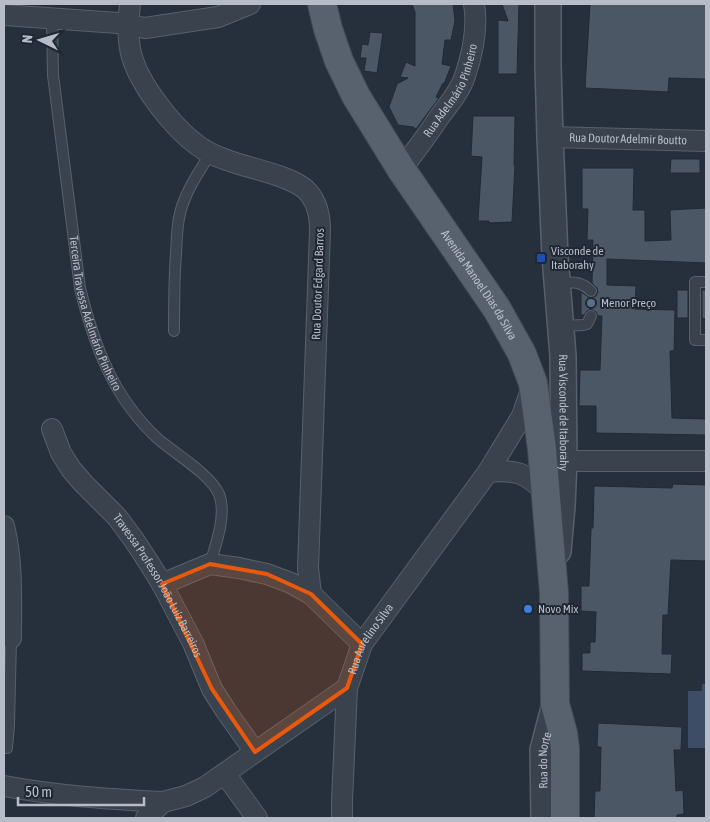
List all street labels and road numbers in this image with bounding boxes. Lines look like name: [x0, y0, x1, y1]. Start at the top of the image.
street label: Rua Adelmário Pinheiro: [421, 42, 480, 140]
street label: Rua Doutor Adelmir Boutto: [569, 130, 687, 148]
street label: Avenida Manoel Dias da Silva: [438, 227, 520, 342]
street label: Rua Doutor Edgard Barros: [309, 228, 327, 340]
street label: Terceira Travessa Adelmário Pinheiro: [66, 235, 125, 394]
street label: Rua Visconde de Itaborahy: [556, 354, 571, 471]
street label: Travessa Professor João Luíz Barreiros: [110, 511, 205, 659]
street label: Rua Aurelino Silva: [345, 601, 396, 676]
street label: Rua do Norte: [536, 730, 554, 789]

